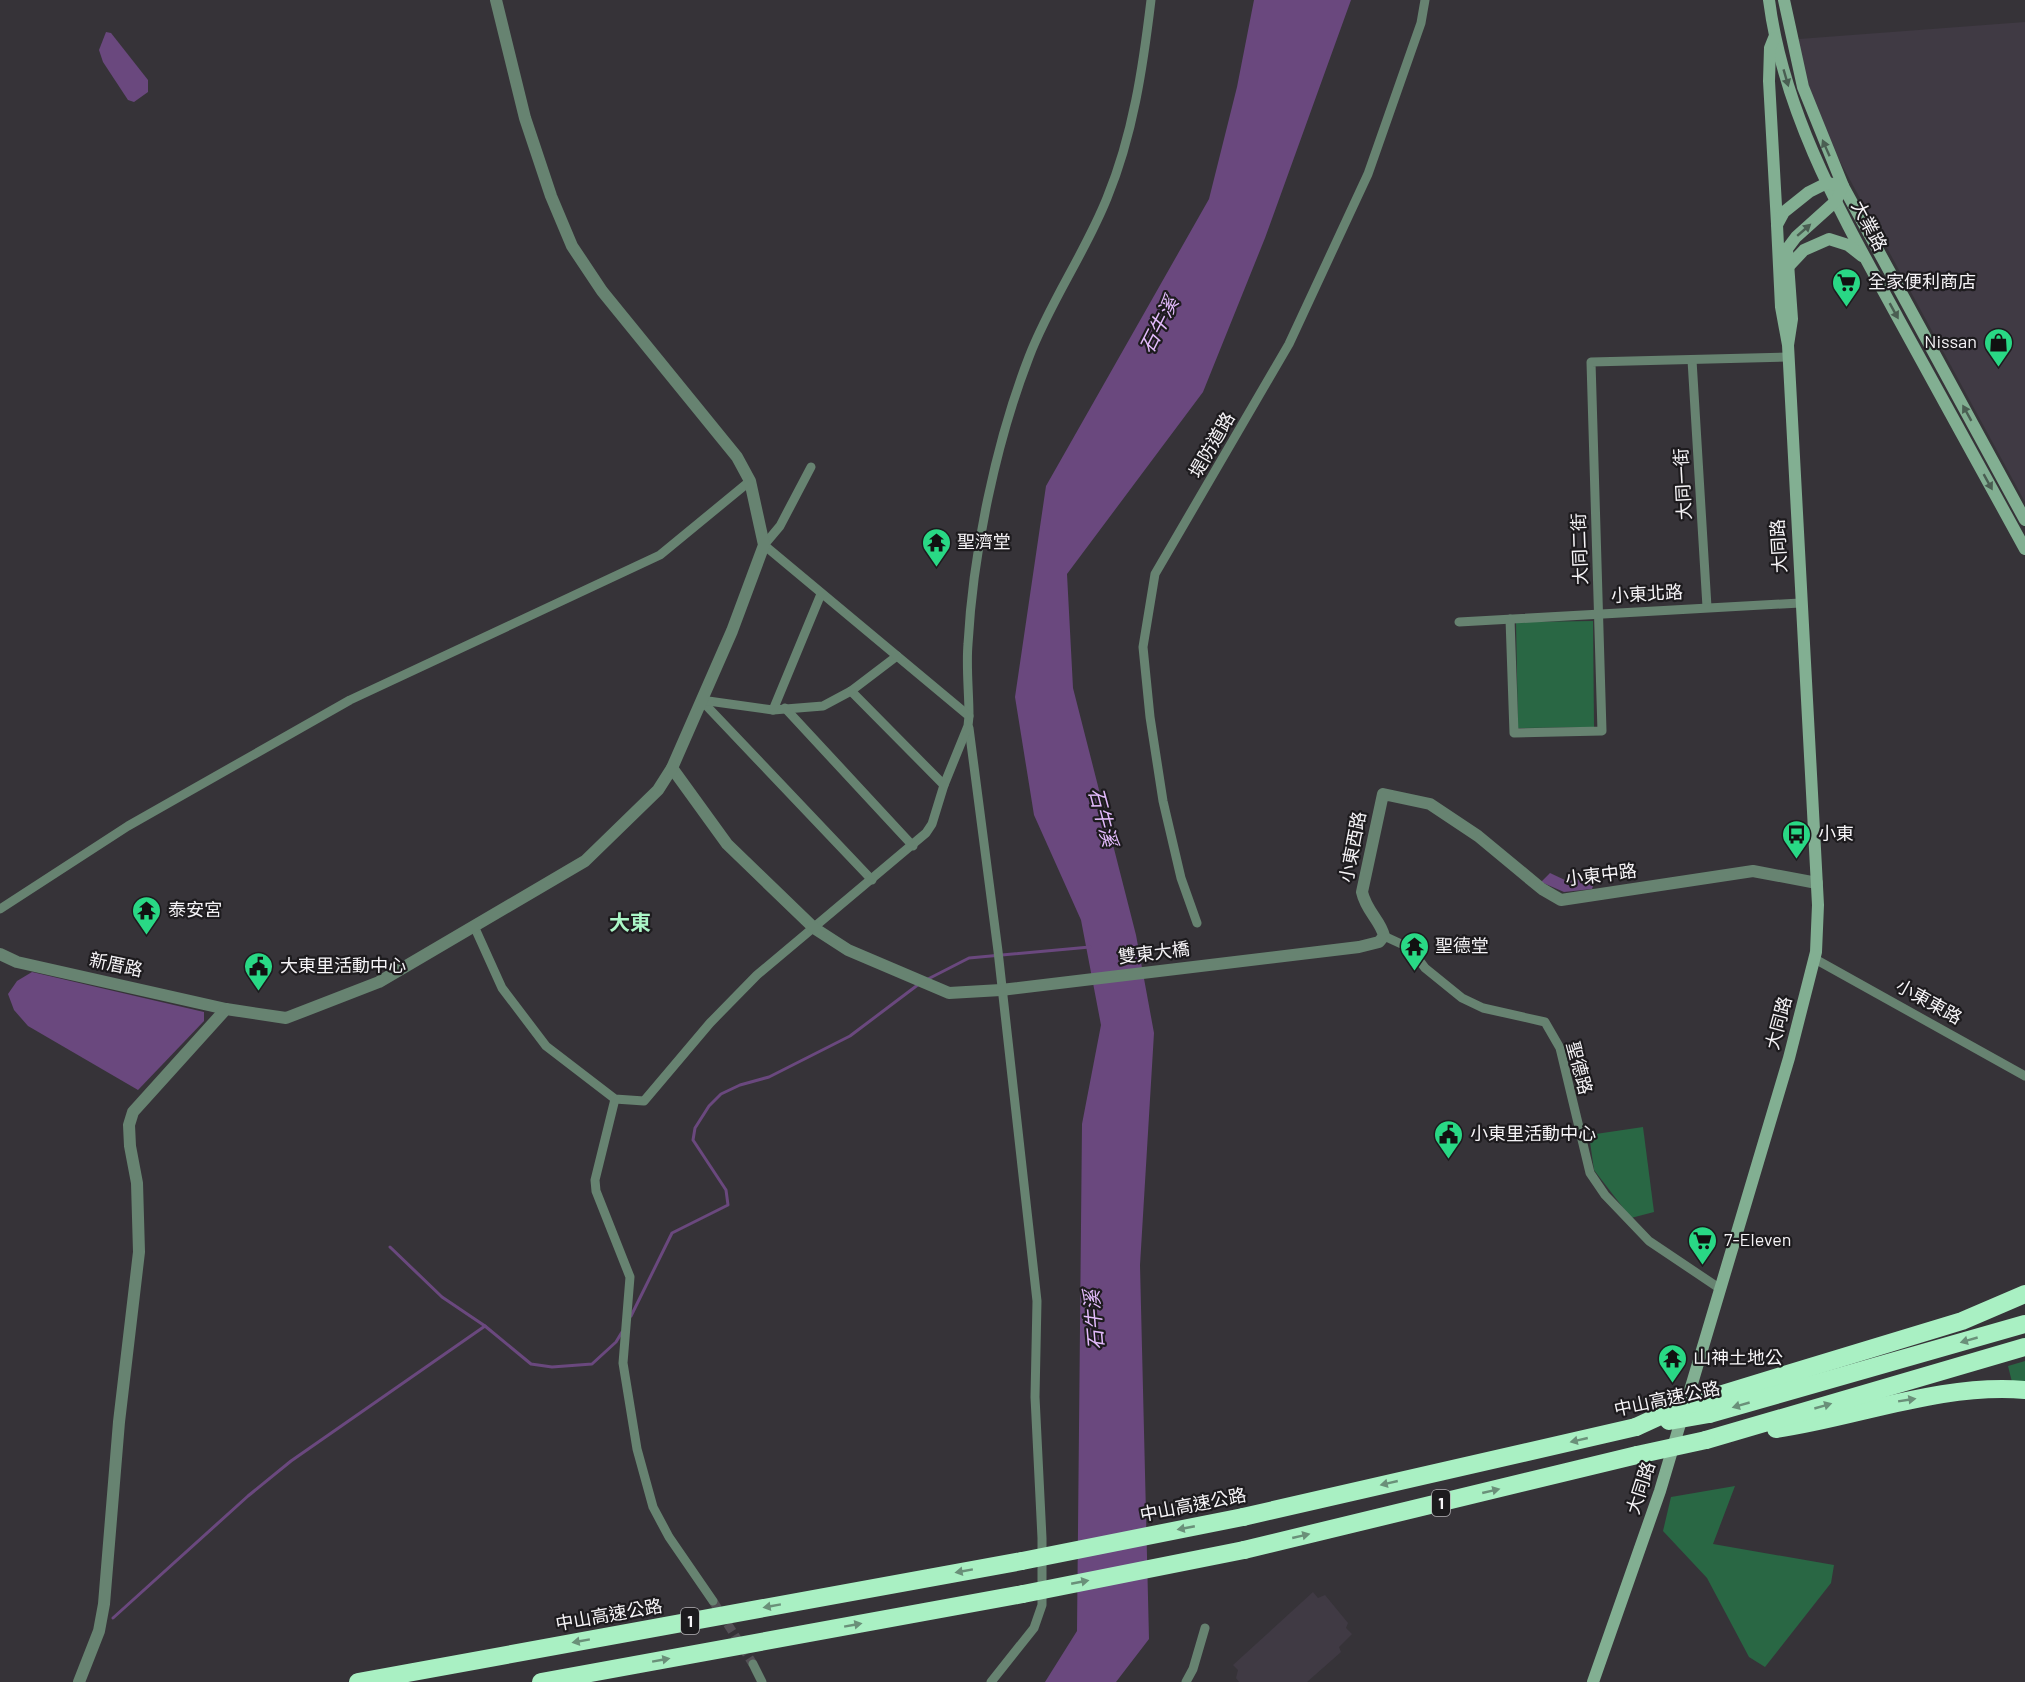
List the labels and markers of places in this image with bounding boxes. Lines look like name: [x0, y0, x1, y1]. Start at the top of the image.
supermarket icon: 全家便利商店: [1831, 266, 1863, 308]
place label: 全家便利商店: [1868, 270, 1976, 292]
shop icon: Nissan: [1982, 326, 2014, 368]
place label: Nissan: [1924, 330, 1977, 352]
temple icon: 聖濟堂: [920, 526, 952, 568]
place label: 聖濟堂: [957, 530, 1011, 552]
bus stop icon: 小東: [1781, 818, 1813, 860]
place label: 小東: [1818, 822, 1854, 844]
temple icon: 泰安宮: [131, 894, 163, 936]
place label: 泰安宮: [168, 898, 222, 920]
temple icon: 聖德堂: [1398, 930, 1430, 972]
place label: 聖德堂: [1435, 934, 1489, 956]
public building icon: 大東里活動中心: [243, 950, 275, 992]
place label: 大東里活動中心: [280, 954, 406, 976]
public building icon: 小東里活動中心: [1433, 1118, 1465, 1160]
place label: 小東里活動中心: [1470, 1122, 1596, 1144]
supermarket icon: 7-Eleven: [1687, 1224, 1719, 1266]
place label: 7-Eleven: [1724, 1228, 1792, 1250]
temple icon: 山神土地公: [1656, 1342, 1688, 1384]
place label: 山神土地公: [1693, 1346, 1783, 1368]

